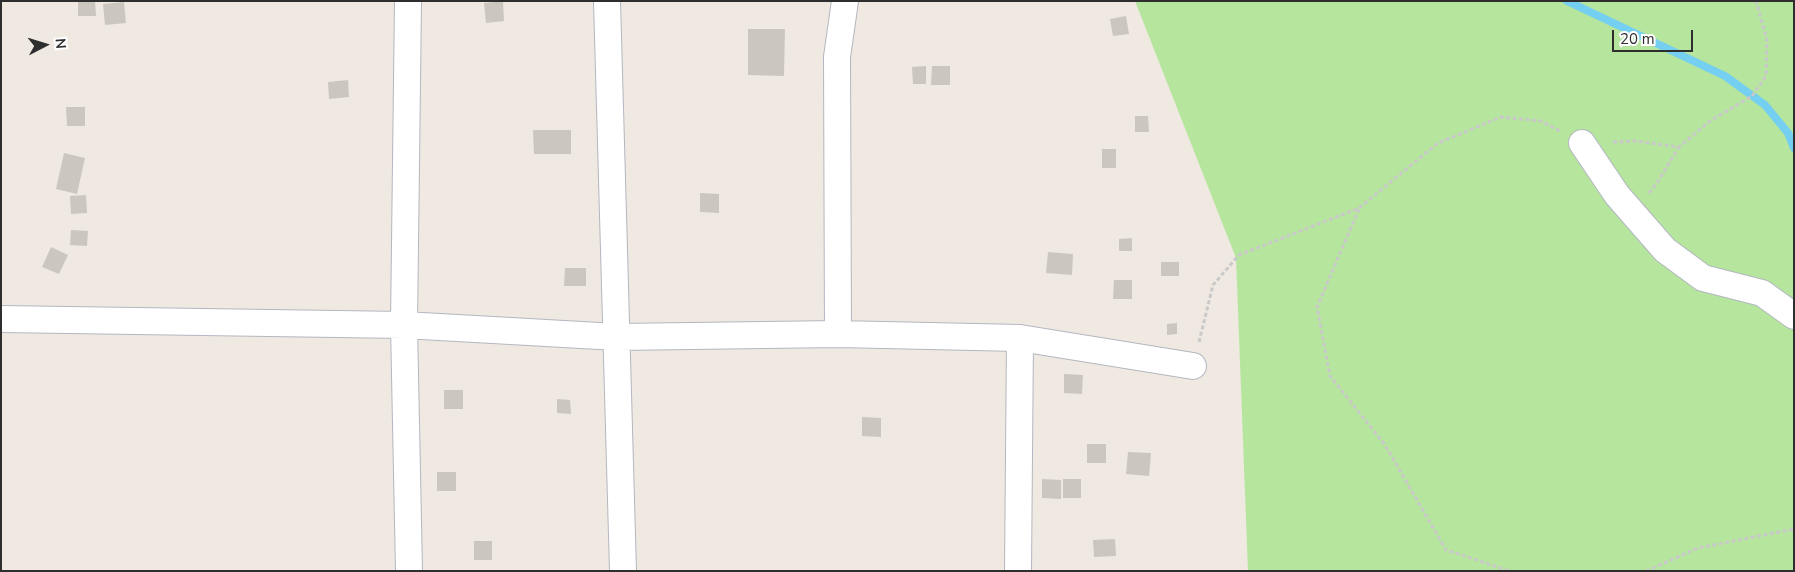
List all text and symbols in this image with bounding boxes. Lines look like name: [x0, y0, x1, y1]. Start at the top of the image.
north arrow: [20, 20, 70, 70]
scale bar: [1615, 20, 1696, 52]
text: 20 m: [1620, 29, 1655, 49]
text: N: [51, 38, 70, 50]

